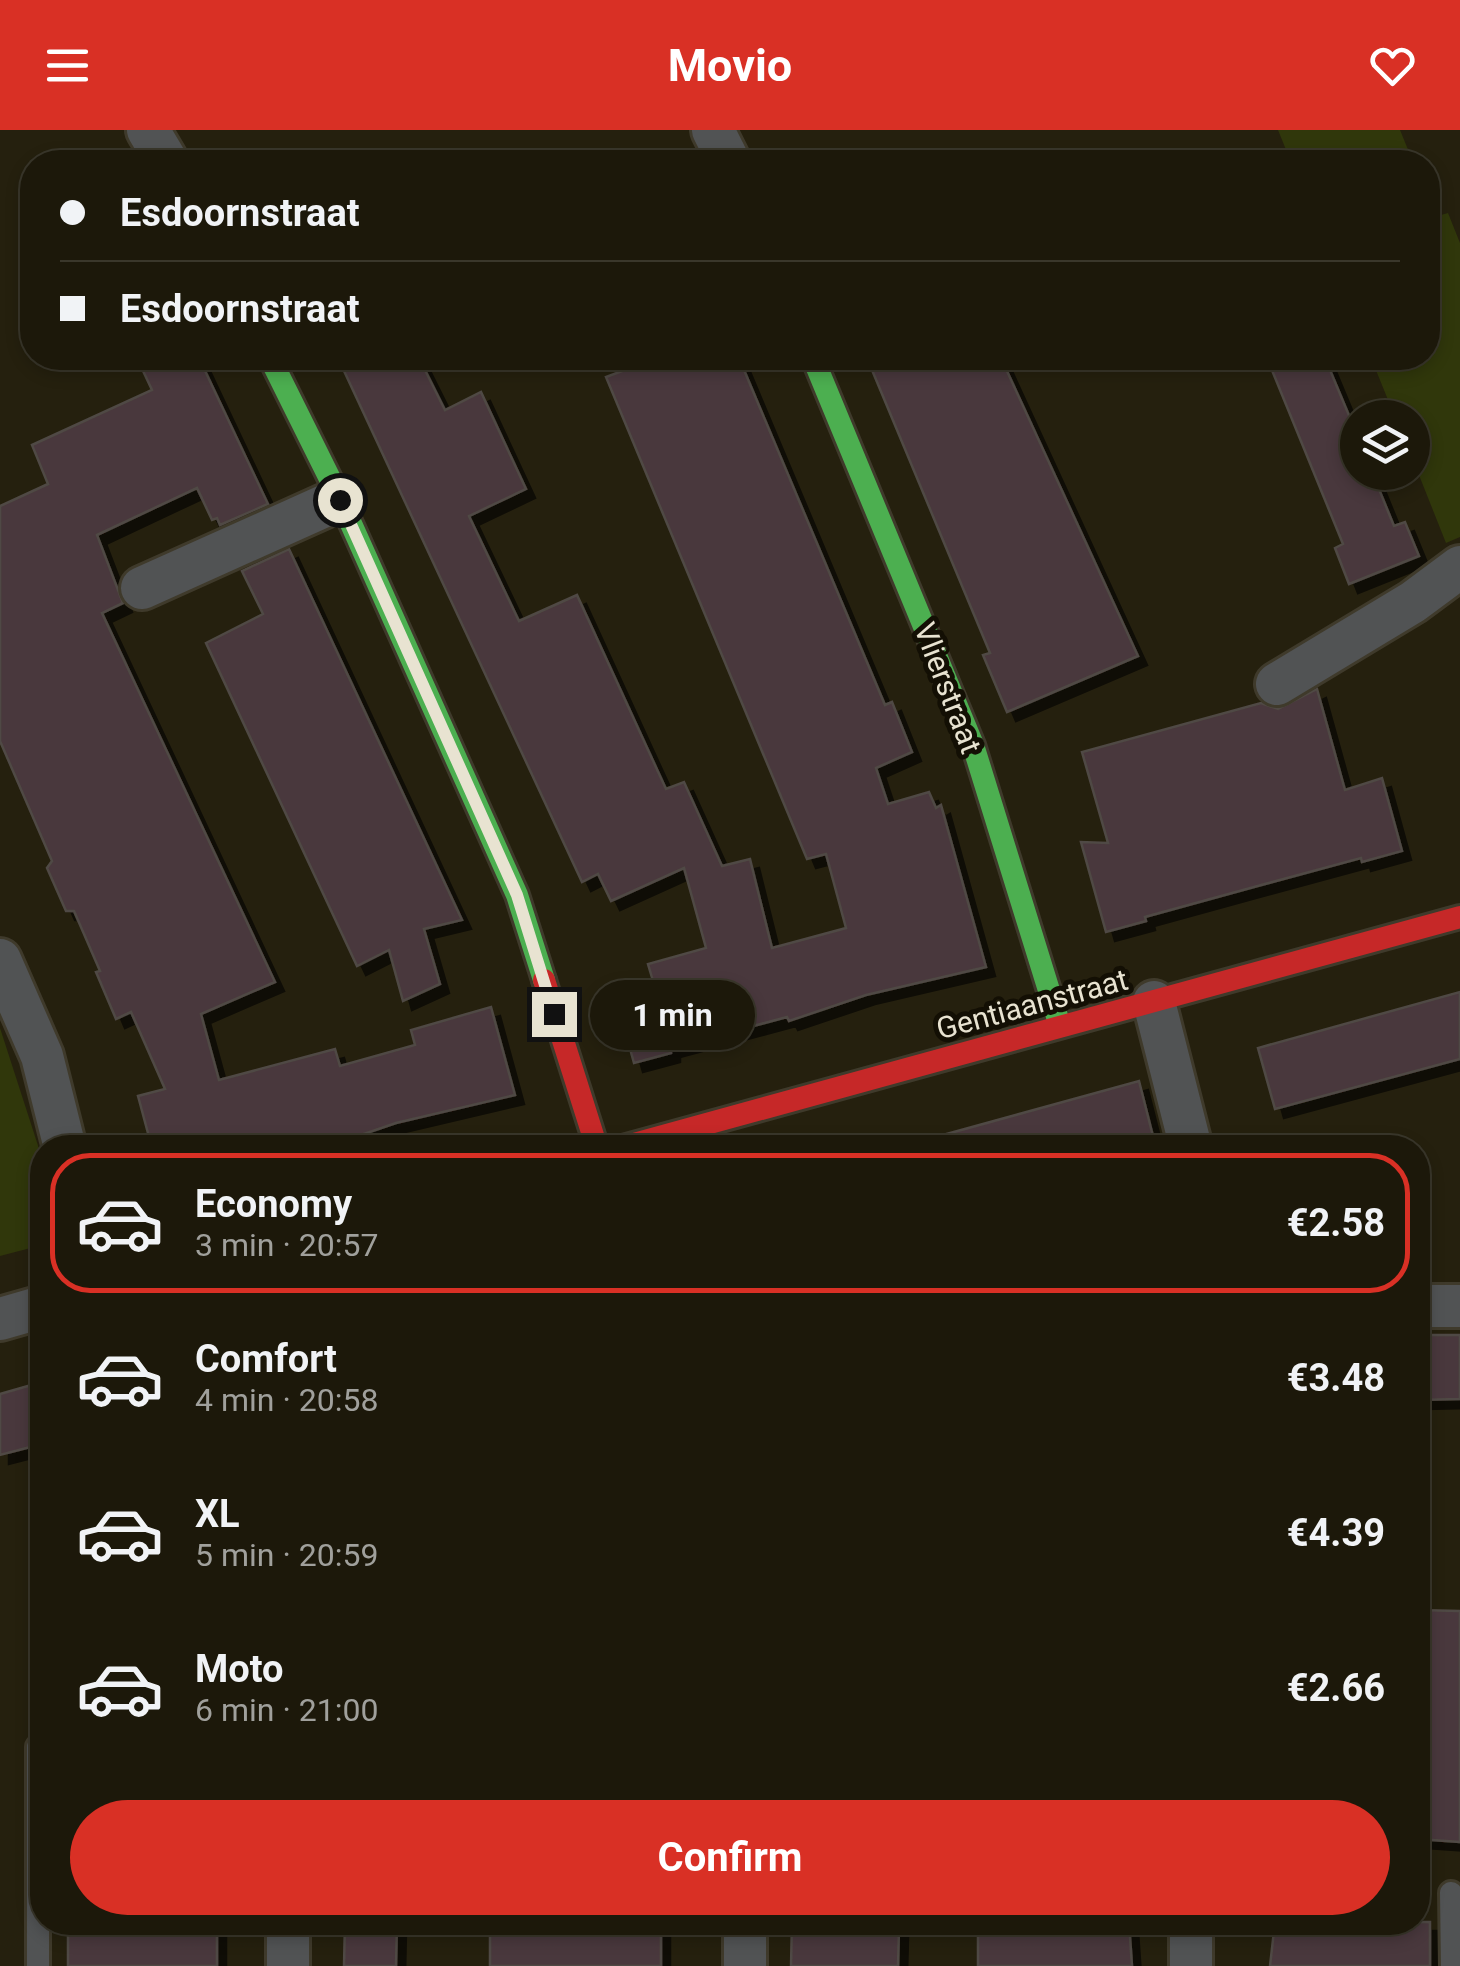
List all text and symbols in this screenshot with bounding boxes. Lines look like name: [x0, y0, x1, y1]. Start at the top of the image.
icon: menu: [40, 38, 95, 93]
icon: heart: [1365, 38, 1420, 93]
text: Movio: [668, 39, 792, 92]
text: Esdoornstraat: [120, 191, 360, 235]
text: Esdoornstraat: [120, 287, 360, 331]
map controls: [1340, 400, 1430, 490]
button: layers: [1340, 400, 1430, 490]
route start: [318, 478, 363, 523]
street label: Vlierstraat: [907, 618, 989, 758]
street label: Gentiaanstraat: [933, 962, 1131, 1046]
callout: 1 min: [589, 979, 754, 1049]
route end: [532, 992, 577, 1037]
text: 1 min: [632, 996, 713, 1034]
icon: car: [75, 1178, 165, 1268]
text: Economy: [195, 1182, 352, 1226]
text: €2.58: [1287, 1201, 1385, 1245]
text: 3 min · 20:57: [195, 1226, 378, 1264]
icon: car: [75, 1333, 165, 1423]
text: Comfort: [195, 1337, 337, 1381]
text: €3.48: [1287, 1356, 1385, 1400]
text: 4 min · 20:58: [195, 1381, 378, 1419]
icon: car: [75, 1488, 165, 1578]
text: XL: [195, 1492, 240, 1536]
text: €4.39: [1287, 1511, 1385, 1555]
text: 5 min · 20:59: [195, 1536, 378, 1574]
icon: car: [75, 1643, 165, 1733]
text: Moto: [195, 1647, 284, 1691]
text: €2.66: [1287, 1666, 1385, 1710]
text: 6 min · 21:00: [195, 1691, 378, 1729]
button: Confirm: [70, 1800, 1390, 1915]

